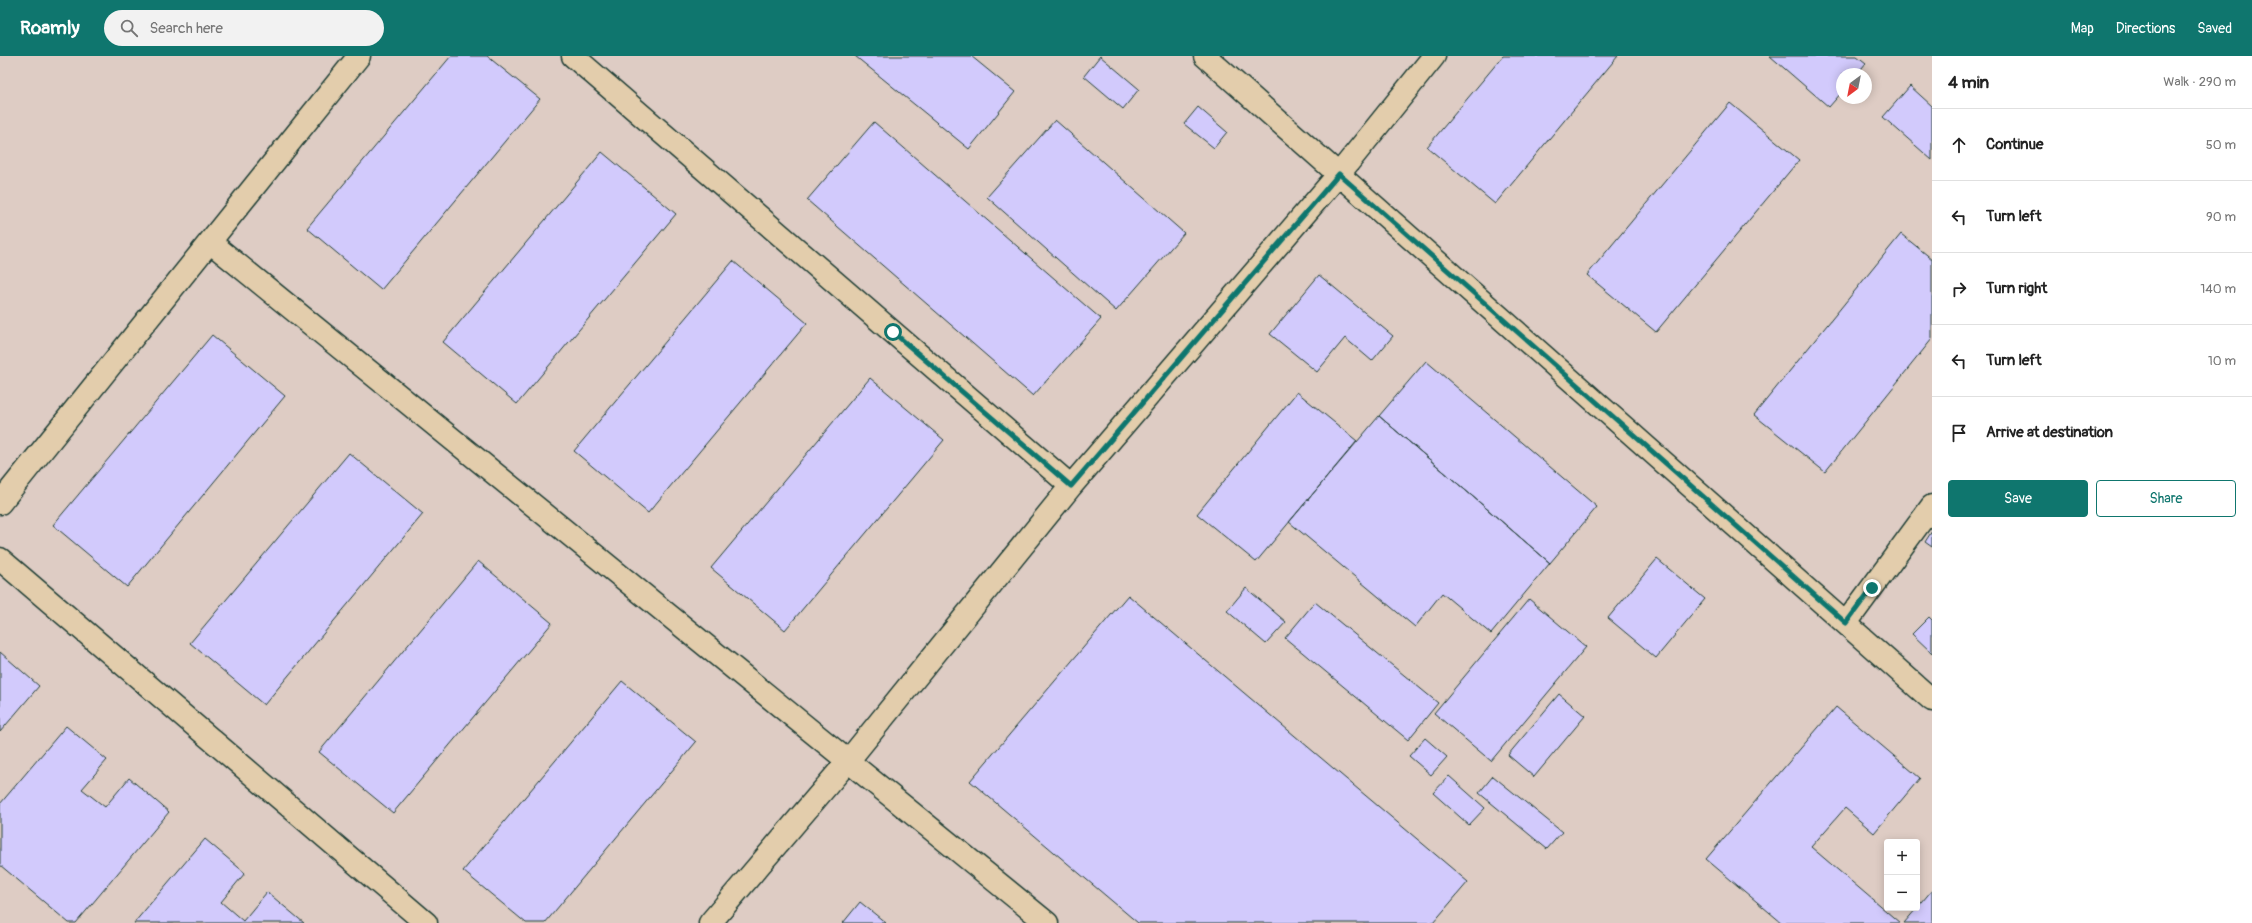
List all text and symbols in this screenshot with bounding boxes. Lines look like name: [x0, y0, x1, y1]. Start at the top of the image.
search box: [104, 10, 384, 46]
text: Roamly: [20, 16, 80, 40]
icon: search: [118, 17, 140, 39]
text: Search here: [150, 19, 223, 38]
text: Map: [2071, 20, 2094, 37]
text: Directions: [2116, 20, 2175, 37]
text: Saved: [2197, 20, 2232, 37]
north arrow: [1836, 68, 1872, 104]
text: 4 min: [1948, 72, 1989, 93]
text: Walk · 290 m: [2163, 74, 2236, 90]
icon: ahead: [1948, 134, 1970, 156]
text: Continue: [1986, 135, 2044, 154]
text: 50 m: [2206, 137, 2236, 153]
icon: left: [1948, 206, 1970, 228]
text: Turn left: [1986, 207, 2042, 226]
text: 90 m: [2206, 209, 2236, 225]
icon: right: [1948, 278, 1970, 300]
text: Turn right: [1986, 279, 2047, 298]
text: 140 m: [2200, 281, 2236, 297]
route start: [884, 323, 902, 341]
icon: left: [1948, 350, 1970, 372]
text: Turn left: [1986, 351, 2042, 370]
text: 10 m: [2208, 353, 2236, 369]
icon: arrive: [1948, 422, 1970, 444]
text: Arrive at destination: [1986, 423, 2113, 442]
button: Save: [1948, 480, 2088, 517]
button: Share: [2096, 480, 2236, 517]
route end: [1863, 579, 1881, 597]
map controls: [1884, 839, 1920, 911]
button: +: [1884, 839, 1920, 875]
button: −: [1884, 875, 1920, 911]

